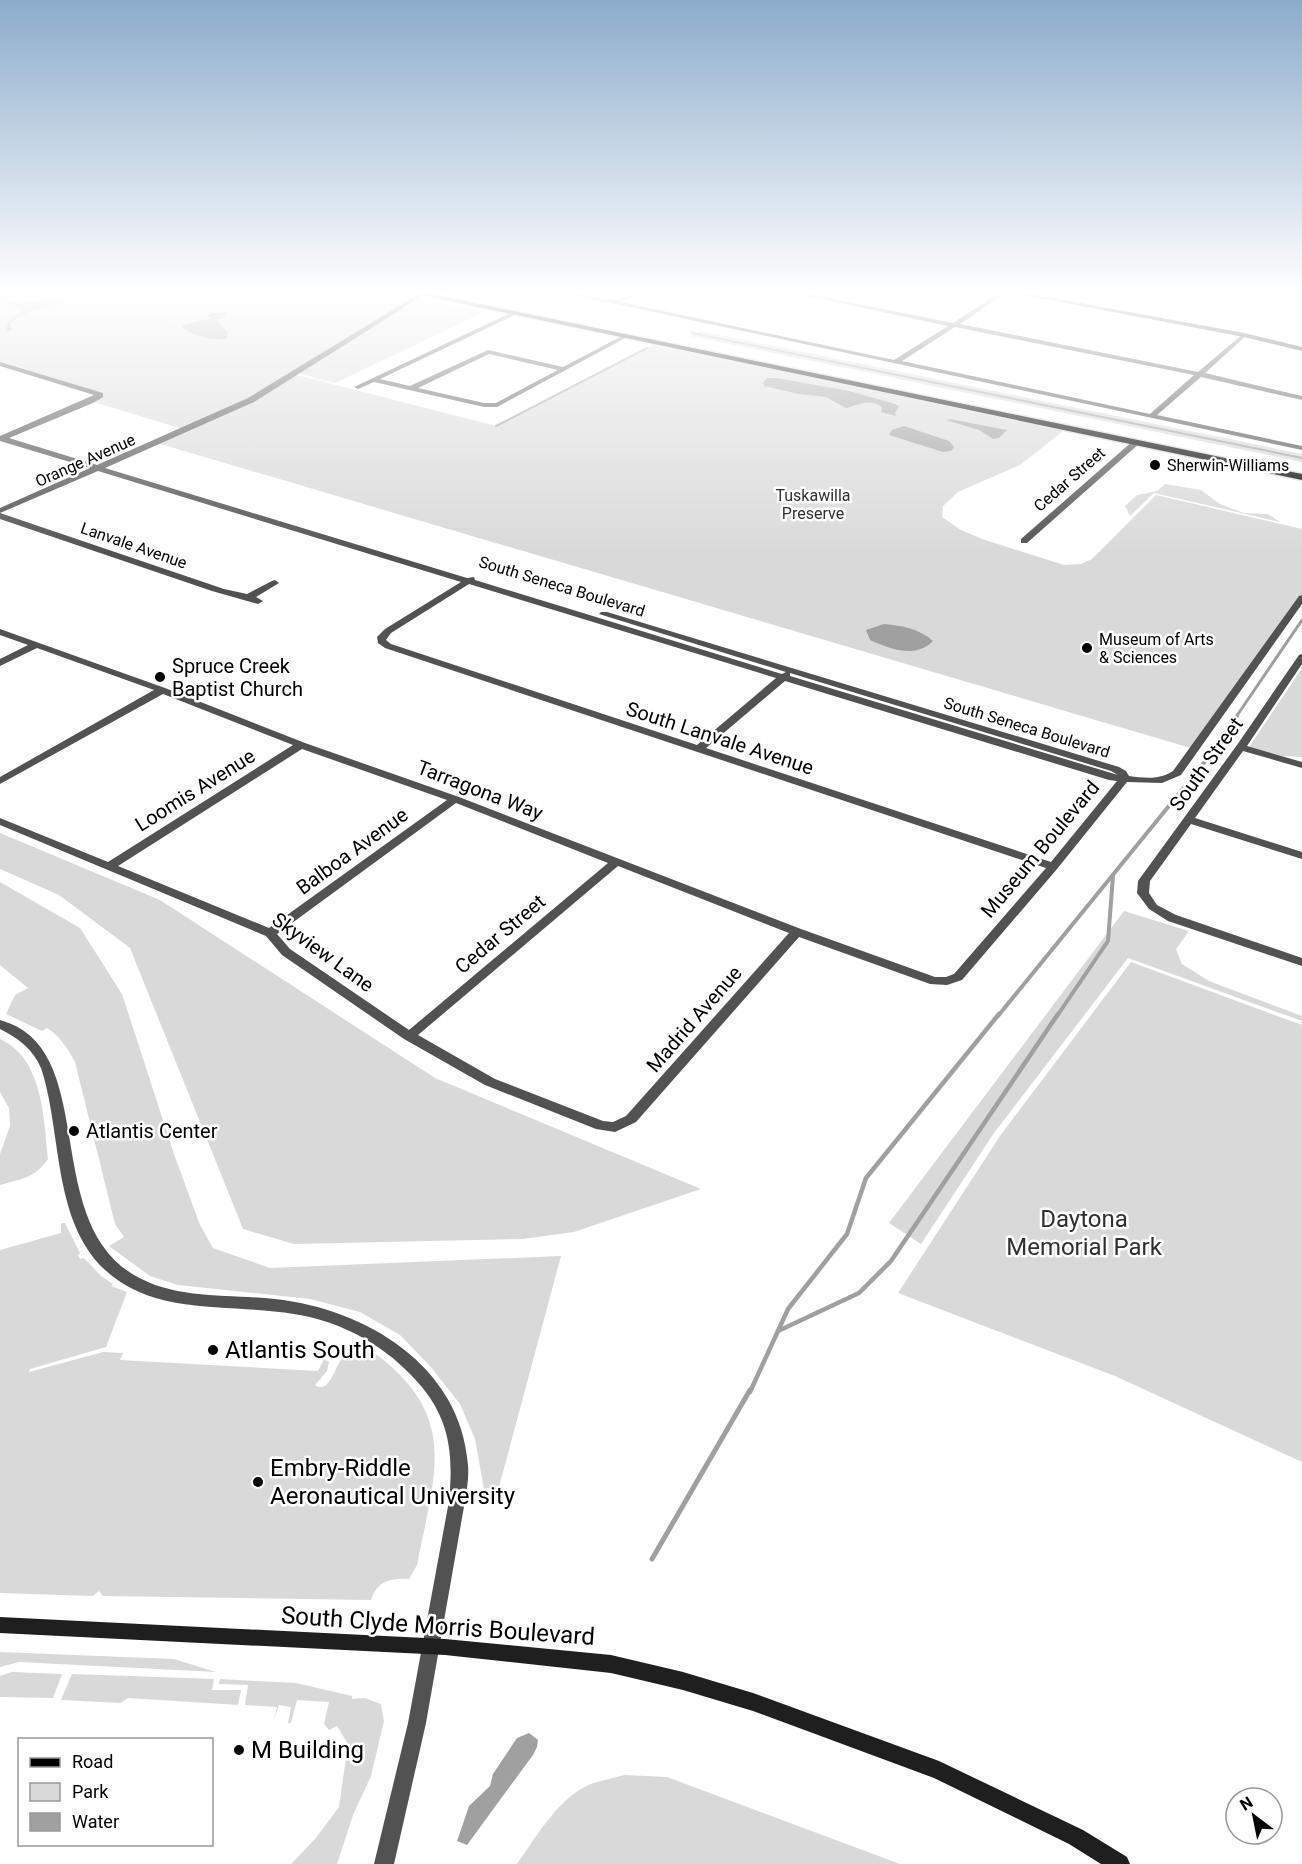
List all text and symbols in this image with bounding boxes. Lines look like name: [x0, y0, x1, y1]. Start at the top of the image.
street label: Orange Avenue: [32, 430, 138, 491]
street label: Cedar Street: [1030, 443, 1109, 515]
place label: Sherwin-Williams: [1167, 456, 1289, 475]
marker: Sherwin-Williams: [1148, 458, 1162, 472]
park label: Tuskawilla Preserve: [775, 486, 851, 523]
street label: Lanvale Avenue: [78, 518, 189, 573]
street label: South Seneca Boulevard: [477, 552, 647, 621]
place label: Museum of Arts & Sciences: [1099, 630, 1214, 667]
marker: Museum of Arts & Sciences: [1080, 641, 1094, 655]
place label: Spruce Creek Baptist Church: [172, 654, 303, 701]
marker: Spruce Creek Baptist Church: [153, 670, 167, 684]
street label: South Seneca Boulevard: [942, 693, 1112, 762]
street label: South Lanvale Avenue: [623, 696, 817, 780]
street label: South Street: [1164, 713, 1248, 815]
street label: Loomis Avenue: [131, 744, 259, 836]
street label: Tarragona Way: [414, 755, 547, 825]
street label: Museum Boulevard: [976, 776, 1104, 922]
street label: Balboa Avenue: [292, 802, 412, 900]
street label: Cedar Street: [450, 889, 550, 979]
street label: Skyview Lane: [267, 907, 379, 997]
street label: Madrid Avenue: [641, 961, 747, 1077]
place label: Atlantis Center: [86, 1119, 218, 1143]
marker: Atlantis Center: [67, 1124, 81, 1138]
park label: Daytona Memorial Park: [1006, 1205, 1163, 1261]
place label: Atlantis South: [225, 1336, 375, 1364]
marker: Atlantis South: [206, 1343, 220, 1357]
place label: Embry-Riddle Aeronautical University: [270, 1454, 516, 1510]
marker: Embry-Riddle Aeronautical University: [251, 1475, 265, 1489]
street label: South Clyde Morris Boulevard: [280, 1601, 596, 1651]
place label: M Building: [251, 1736, 364, 1764]
legend: [18, 1738, 213, 1846]
marker: M Building: [232, 1743, 246, 1757]
text: Road: [72, 1751, 113, 1772]
text: Park: [72, 1781, 109, 1802]
north arrow: [1224, 1786, 1284, 1846]
text: N: [1236, 1793, 1256, 1815]
text: Water: [72, 1811, 119, 1832]

